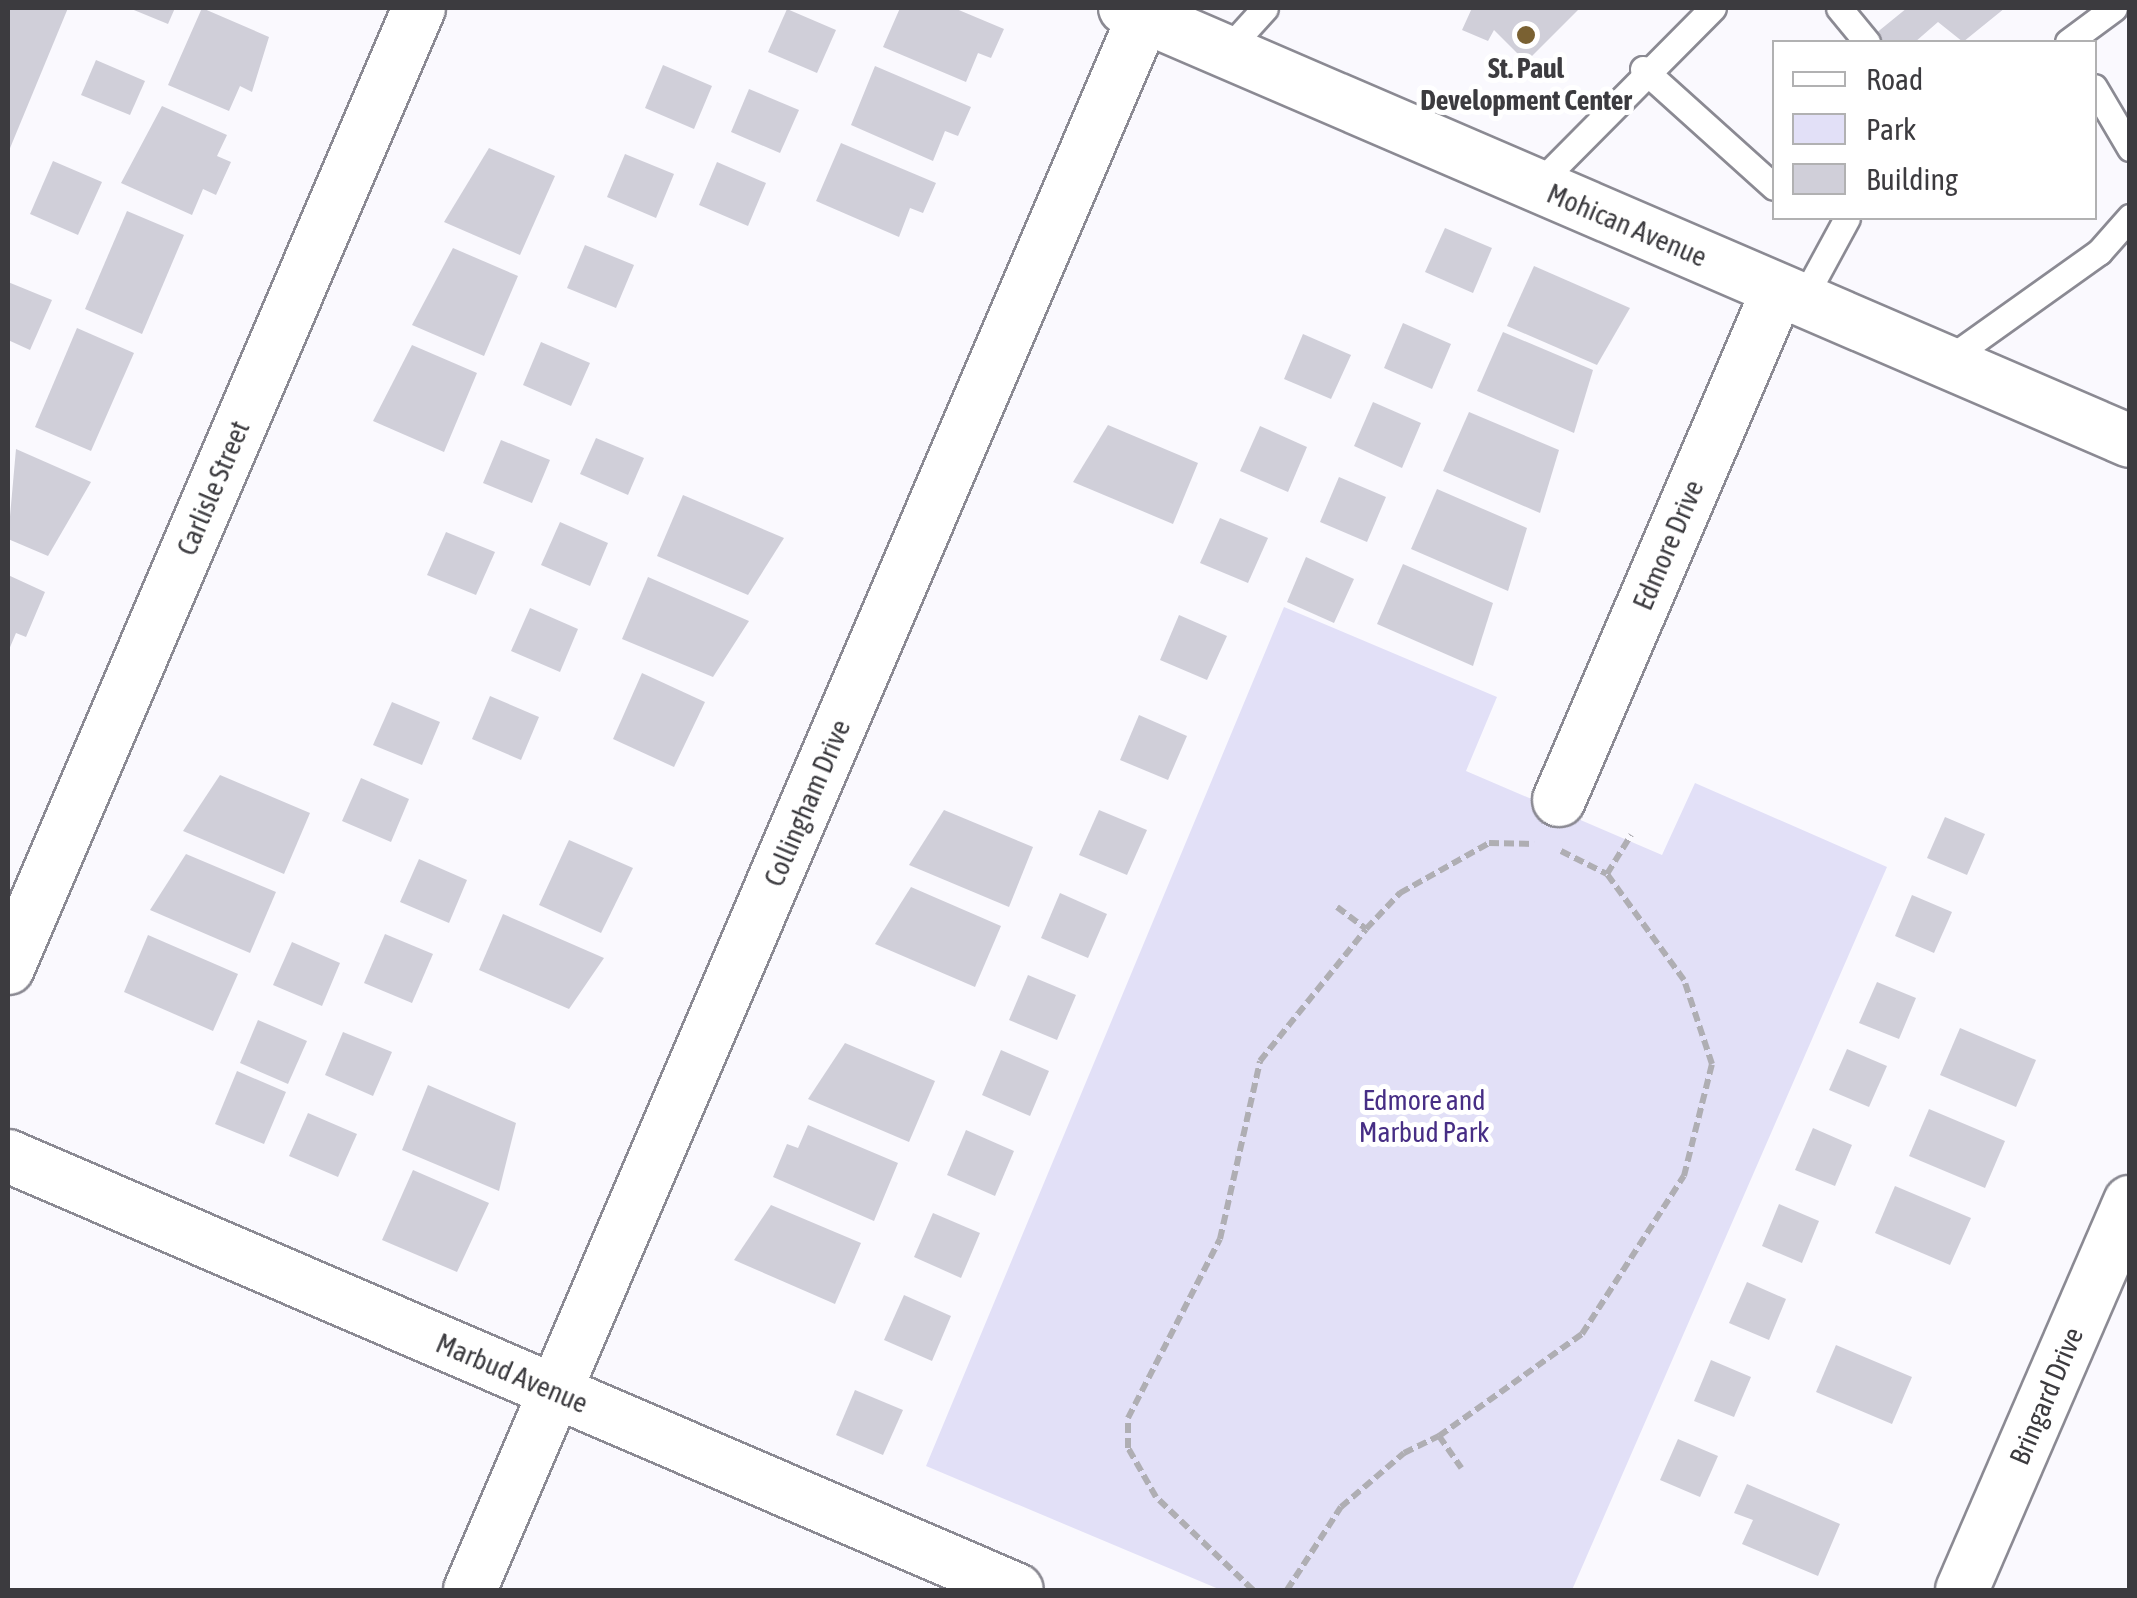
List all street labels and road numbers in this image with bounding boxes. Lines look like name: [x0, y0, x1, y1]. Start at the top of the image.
street label: Mohican Avenue: [1542, 176, 1712, 274]
street label: Carlisle Street: [170, 416, 256, 560]
street label: Edmore Drive: [1626, 475, 1710, 615]
street label: Collingham Drive: [757, 715, 857, 891]
street label: Bringard Drive: [2002, 1322, 2090, 1470]
street label: Marbud Avenue: [431, 1326, 593, 1420]

